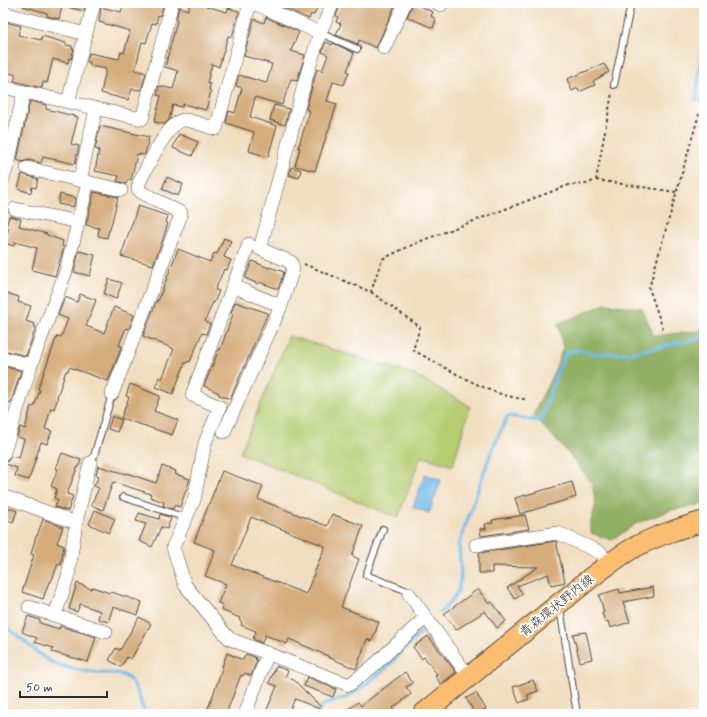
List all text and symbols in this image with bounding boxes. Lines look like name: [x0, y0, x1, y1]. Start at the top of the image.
street label: 青森環状野内線: [516, 570, 598, 641]
scale bar: [20, 673, 107, 699]
text: 50 m: [26, 680, 53, 696]

